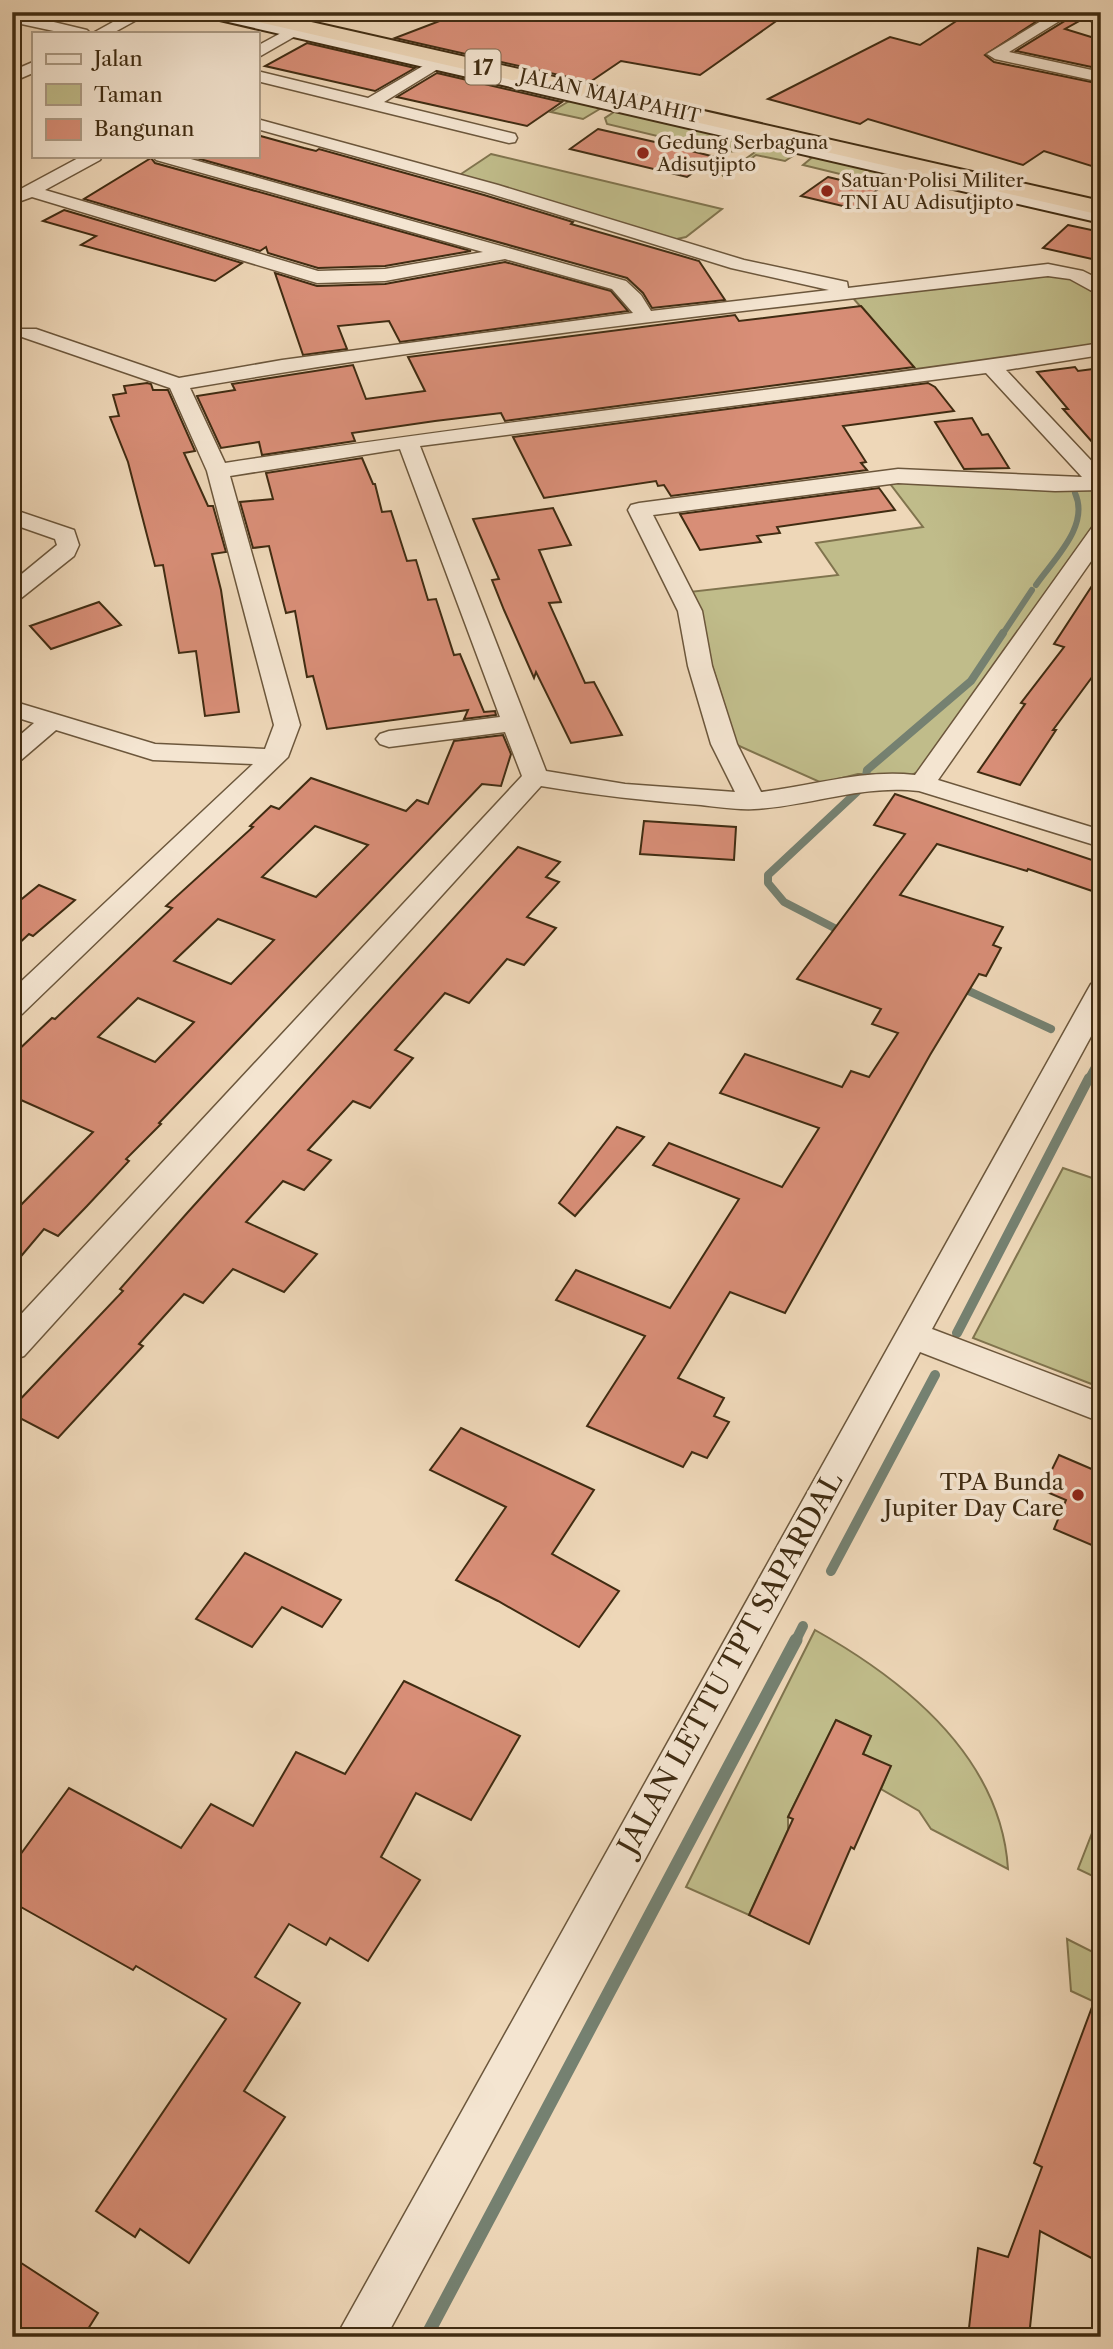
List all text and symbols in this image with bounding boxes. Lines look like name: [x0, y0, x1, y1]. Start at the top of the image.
legend: [32, 32, 259, 158]
text: Jalan: [91, 46, 143, 71]
road number: 17: [466, 50, 500, 84]
street label: JALAN MAJAPAHIT: [514, 63, 704, 128]
text: Taman: [94, 82, 163, 107]
text: Bangunan: [94, 116, 194, 141]
place label: Gedung Serbaguna Adisutjipto: [656, 131, 828, 176]
marker: Gedung Serbaguna Adisutjipto: [635, 145, 651, 161]
place label: Satuan Polisi Militer TNI AU Adisutjipto: [841, 169, 1024, 214]
marker: Satuan Polisi Militer TNI AU Adisutjipto: [819, 183, 835, 199]
street label: JALAN LETTU TPT SAPARDAL: [609, 1466, 850, 1864]
place label: TPA Bunda Jupiter Day Care: [881, 1468, 1065, 1522]
marker: TPA Bunda Jupiter Day Care: [1070, 1487, 1086, 1503]

